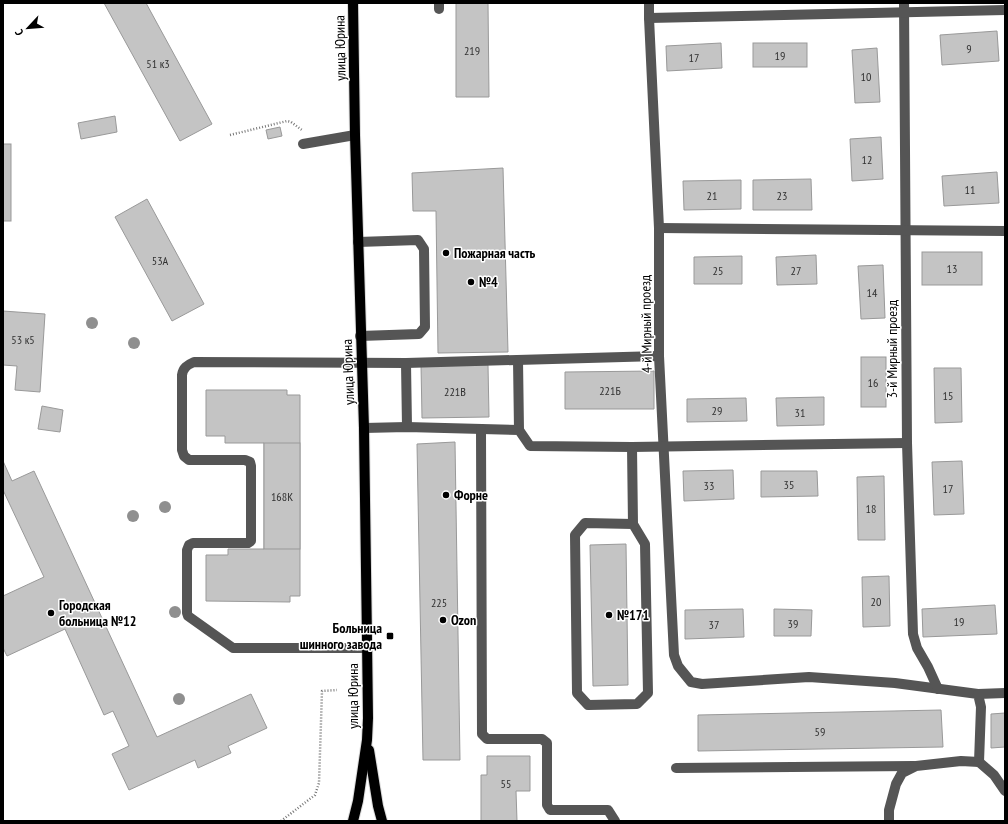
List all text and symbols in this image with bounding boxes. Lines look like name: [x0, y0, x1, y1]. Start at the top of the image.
north arrow: [8, 8, 48, 48]
street label: улица Юрина: [330, 15, 350, 81]
text: С: [12, 27, 26, 38]
house number: 9: [966, 41, 972, 56]
house number: 219: [464, 43, 480, 58]
house number: 19: [775, 48, 785, 63]
house number: 17: [689, 50, 699, 65]
house number: 51 к3: [146, 56, 170, 71]
house number: 10: [861, 69, 871, 84]
house number: 12: [862, 152, 872, 167]
house number: 11: [965, 182, 975, 197]
house number: 21: [707, 188, 717, 203]
house number: 23: [777, 188, 787, 203]
place label: Пожарная часть: [454, 244, 536, 262]
marker: Пожарная часть: [441, 248, 451, 258]
house number: 53А: [152, 253, 169, 268]
house number: 13: [947, 261, 957, 276]
house number: 25: [713, 263, 723, 278]
house number: 27: [791, 263, 801, 278]
place label: №4: [479, 273, 498, 291]
street label: 4-й Мирный проезд: [636, 275, 656, 373]
marker: №4: [466, 277, 476, 287]
house number: 14: [867, 285, 878, 300]
street label: 3-й Мирный проезд: [883, 300, 901, 398]
house number: 53 к5: [11, 332, 35, 347]
street label: улица Юрина: [338, 339, 358, 405]
house number: 16: [868, 375, 878, 390]
house number: 221Б: [599, 383, 621, 398]
house number: 221В: [444, 384, 466, 399]
house number: 15: [943, 388, 953, 403]
house number: 29: [712, 403, 722, 418]
house number: 31: [795, 405, 805, 420]
house number: 35: [784, 477, 794, 492]
house number: 33: [704, 478, 714, 493]
house number: 17: [943, 481, 953, 496]
place label: Форне: [454, 486, 488, 504]
house number: 168К: [271, 489, 293, 504]
marker: Форне: [441, 490, 451, 500]
house number: 18: [866, 501, 876, 516]
house number: 20: [871, 594, 881, 609]
house number: 225: [431, 595, 447, 610]
place label: Городская больница №12: [59, 596, 136, 630]
place label: №171: [617, 606, 649, 624]
marker: Городская больница №12: [46, 608, 56, 618]
marker: №171: [604, 610, 614, 620]
place label: Ozon: [451, 611, 476, 629]
house number: 19: [954, 614, 964, 629]
marker: Ozon: [438, 615, 448, 625]
house number: 39: [788, 616, 798, 631]
house number: 37: [709, 617, 719, 632]
place label: Больница шинного завода: [300, 619, 382, 653]
marker: Больница шинного завода: [385, 631, 395, 641]
street label: улица Юрина: [344, 663, 362, 729]
house number: 59: [815, 724, 825, 739]
house number: 55: [501, 776, 511, 791]

